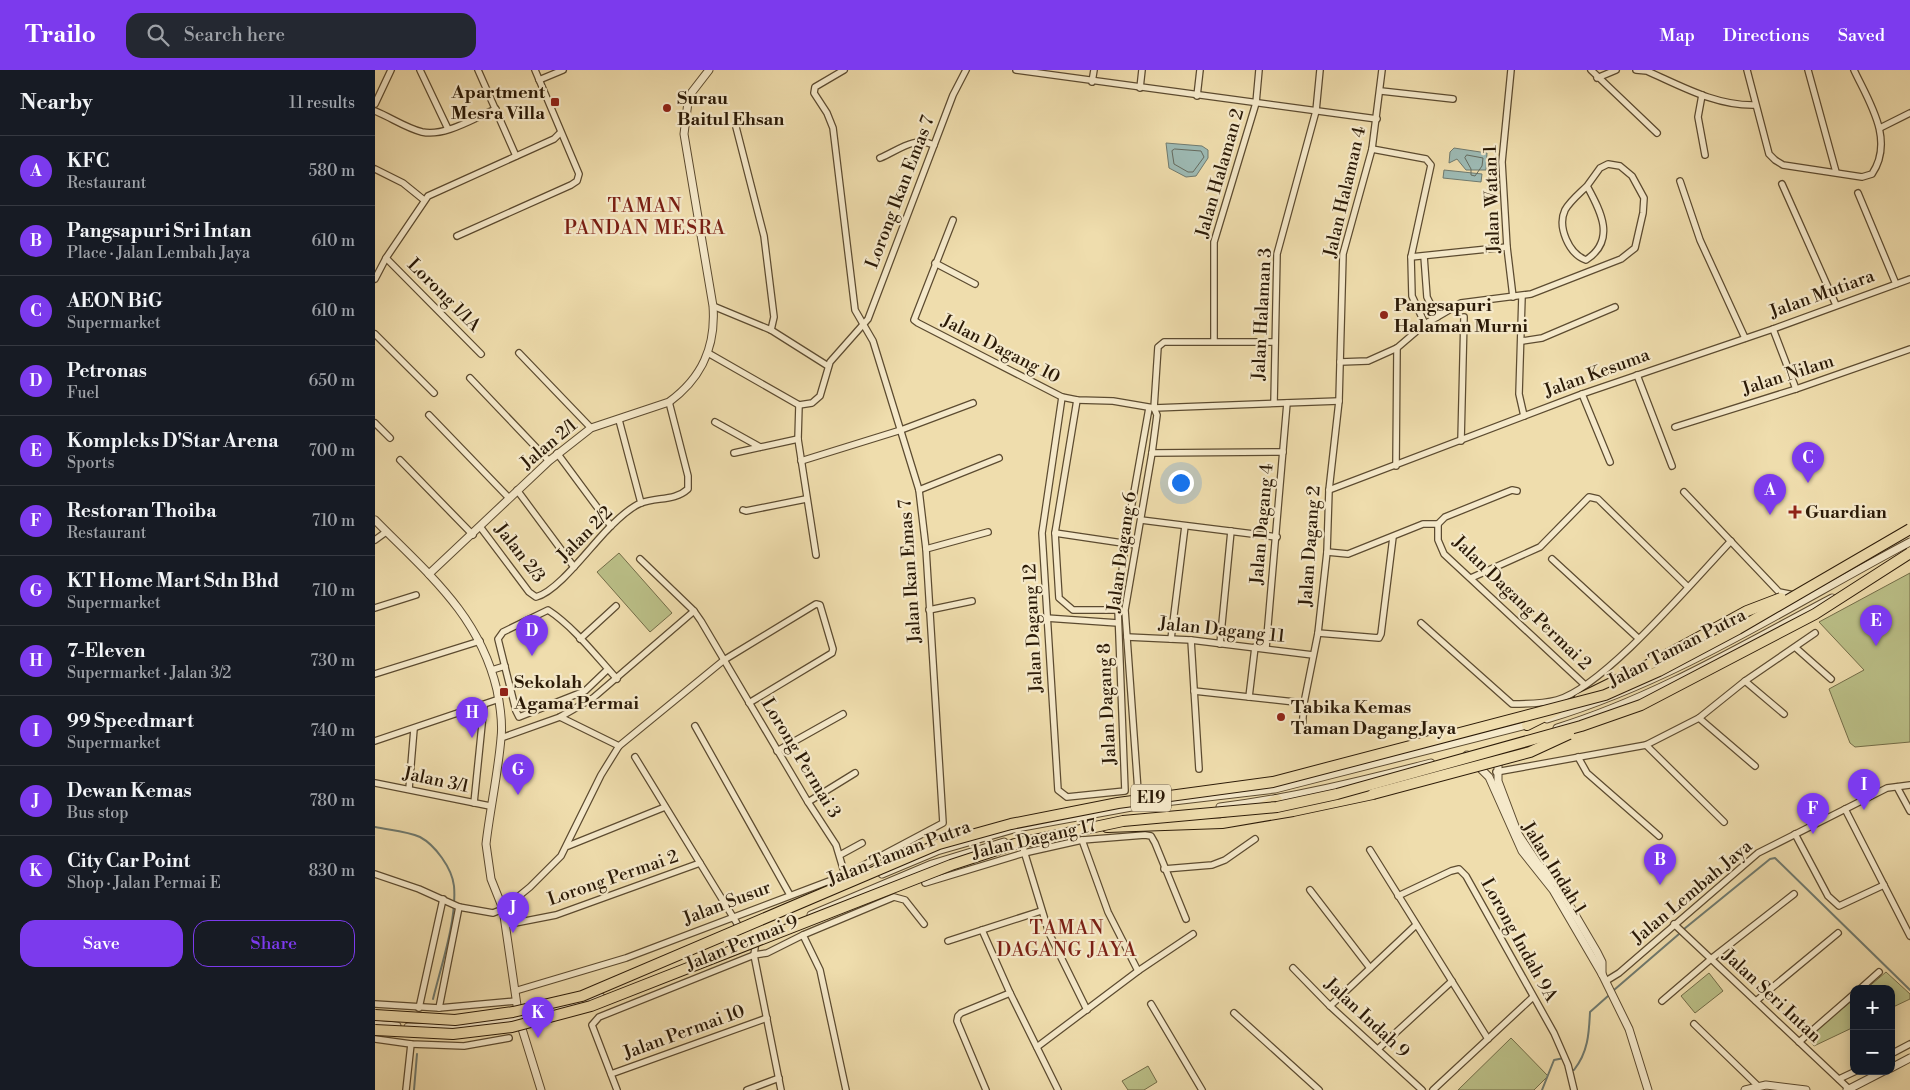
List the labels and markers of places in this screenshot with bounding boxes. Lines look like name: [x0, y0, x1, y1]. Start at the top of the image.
place label: Apartment Mesra Villa: [451, 81, 546, 125]
place label: Surau Baitul Ehsan: [677, 87, 784, 131]
marker: Apartment Mesra Villa: [549, 96, 561, 108]
marker: Surau Baitul Ehsan: [661, 102, 673, 114]
place label: Pangsapuri Halaman Murni: [1394, 294, 1528, 338]
marker: Pangsapuri Halaman Murni: [1378, 309, 1390, 321]
pin: C: [1792, 442, 1824, 483]
pin: A: [1754, 474, 1786, 515]
place label: Guardian: [1805, 501, 1887, 524]
marker: Guardian: [1789, 506, 1801, 518]
pin: E: [1860, 605, 1892, 646]
pin: D: [516, 615, 548, 656]
place label: Sekolah Agama Permai: [513, 671, 639, 715]
marker: Sekolah Agama Permai: [498, 686, 510, 698]
place label: Tabika Kemas Taman Dagang Jaya: [1291, 696, 1456, 740]
pin: H: [456, 697, 488, 738]
marker: Tabika Kemas Taman Dagang Jaya: [1275, 711, 1287, 723]
pin: G: [502, 754, 534, 795]
pin: I: [1848, 769, 1880, 810]
pin: F: [1797, 793, 1829, 834]
pin: B: [1644, 844, 1676, 885]
pin: J: [497, 892, 529, 933]
pin: K: [522, 997, 554, 1038]

